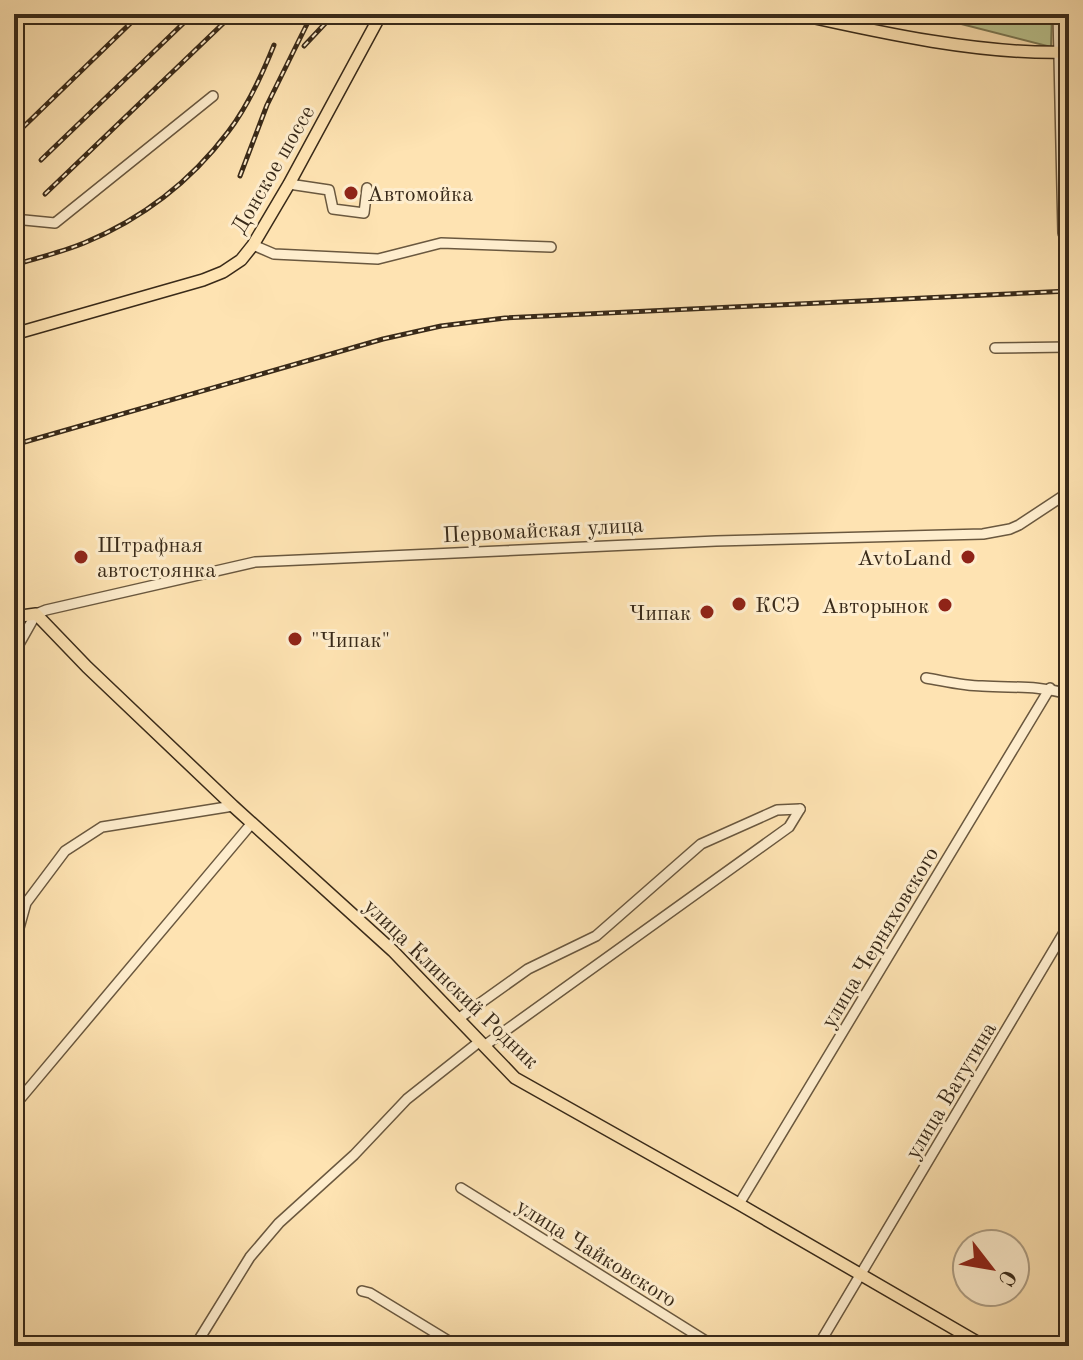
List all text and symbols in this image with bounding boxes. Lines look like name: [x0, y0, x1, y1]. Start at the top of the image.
street label: Донское шоссе: [228, 102, 319, 238]
marker: Автомойка: [342, 184, 360, 202]
place label: Автомойка: [367, 184, 473, 206]
street label: Первомайская улица: [442, 515, 644, 547]
place label: Штрафная автостоянка: [97, 535, 216, 582]
marker: Штрафная автостоянка: [72, 548, 90, 566]
place label: AvtoLand: [857, 548, 952, 570]
marker: AvtoLand: [959, 548, 977, 566]
marker: КСЭ: [730, 595, 748, 613]
place label: КСЭ: [755, 595, 800, 617]
place label: Авторынок: [822, 596, 929, 618]
marker: Авторынок: [936, 596, 954, 614]
place label: Чипак: [629, 603, 691, 625]
marker: Чипак: [698, 603, 716, 621]
marker: "Чипак": [286, 630, 304, 648]
place label: "Чипак": [311, 630, 390, 652]
street label: улица Черняховского: [818, 844, 943, 1032]
street label: улица Клинский Родник: [359, 895, 542, 1074]
street label: улица Ватутина: [902, 1019, 1001, 1163]
street label: улица Чайковского: [512, 1195, 680, 1312]
north arrow: [951, 1228, 1031, 1308]
text: С: [993, 1265, 1020, 1289]

